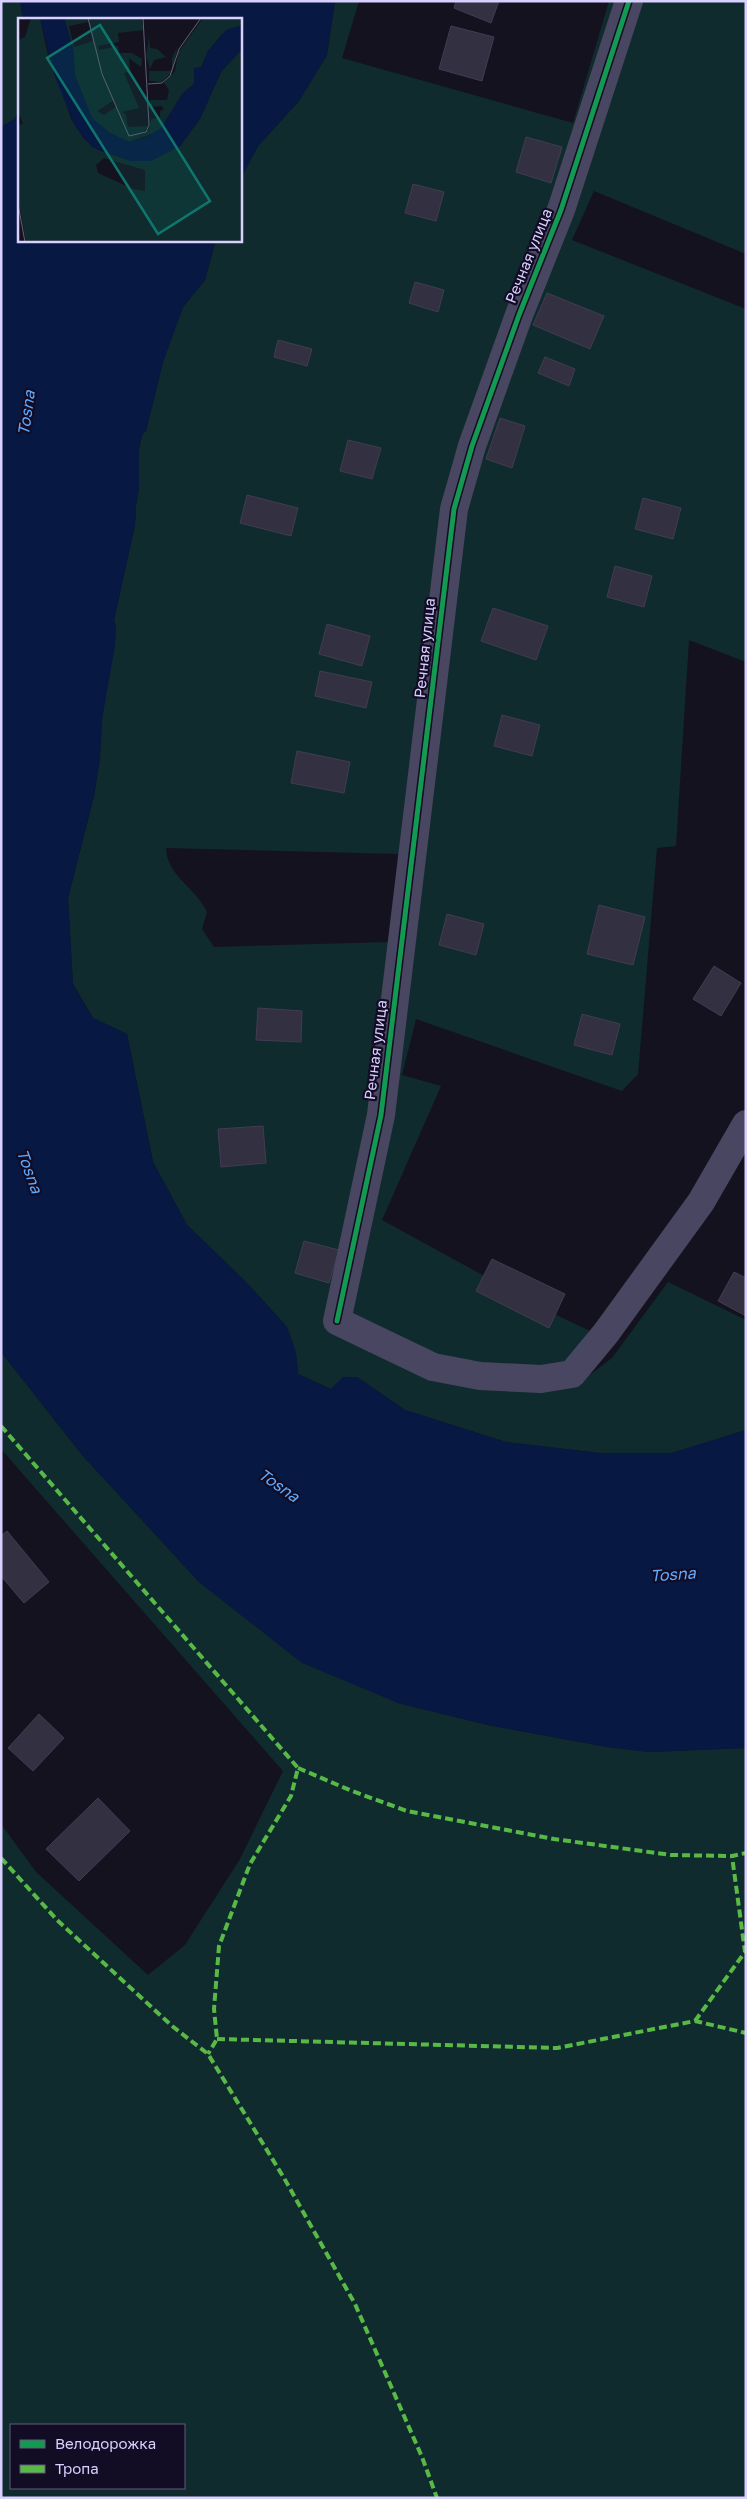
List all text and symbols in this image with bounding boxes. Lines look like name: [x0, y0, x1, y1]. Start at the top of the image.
inset map: [18, 18, 241, 241]
street label: Речная улица: [501, 206, 555, 306]
water label: Tosna: [13, 388, 39, 437]
street label: Речная улица: [410, 597, 438, 699]
street label: Речная улица: [360, 999, 390, 1101]
water label: Tosna: [13, 1146, 47, 1197]
water label: Tosna: [255, 1464, 304, 1507]
water label: Tosna: [650, 1562, 697, 1586]
legend: [10, 2424, 185, 2489]
text: Велодорожка: [55, 2434, 156, 2452]
text: Тропа: [55, 2459, 99, 2477]

